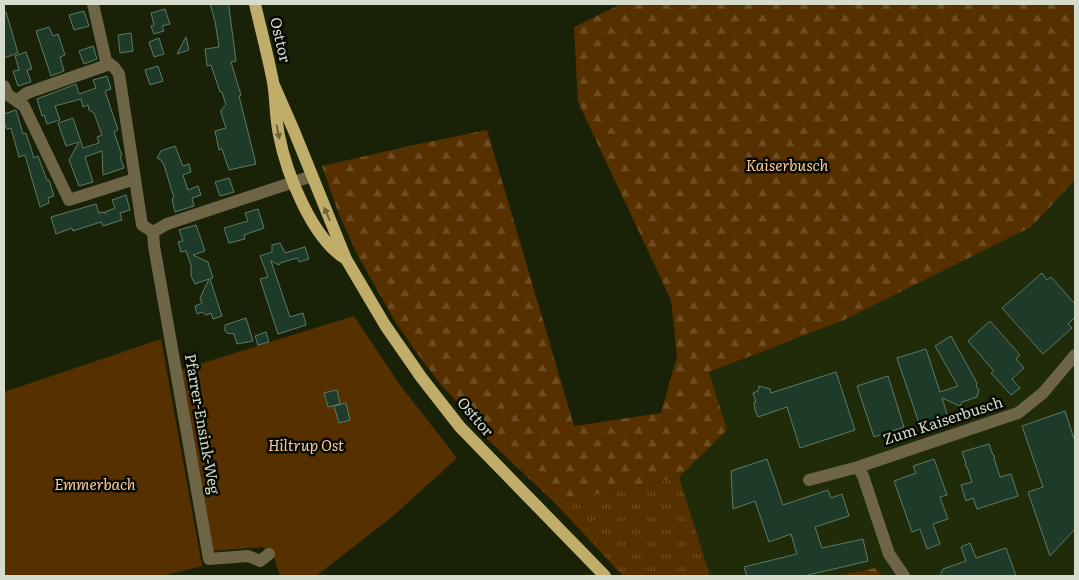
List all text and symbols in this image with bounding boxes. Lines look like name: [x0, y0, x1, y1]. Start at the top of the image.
street label: Osttor: [265, 15, 298, 65]
one-way arrow: [275, 124, 283, 140]
park label: Kaiserbusch: [746, 153, 828, 176]
one-way arrow: [323, 207, 331, 221]
street label: Pfarrer-Ensink-Weg: [180, 352, 227, 497]
street label: Zum Kaiserbusch: [880, 389, 1005, 450]
street label: Osttor: [452, 391, 500, 441]
park label: Hiltrup Ost: [268, 433, 344, 456]
park label: Emmerbach: [54, 472, 136, 495]

